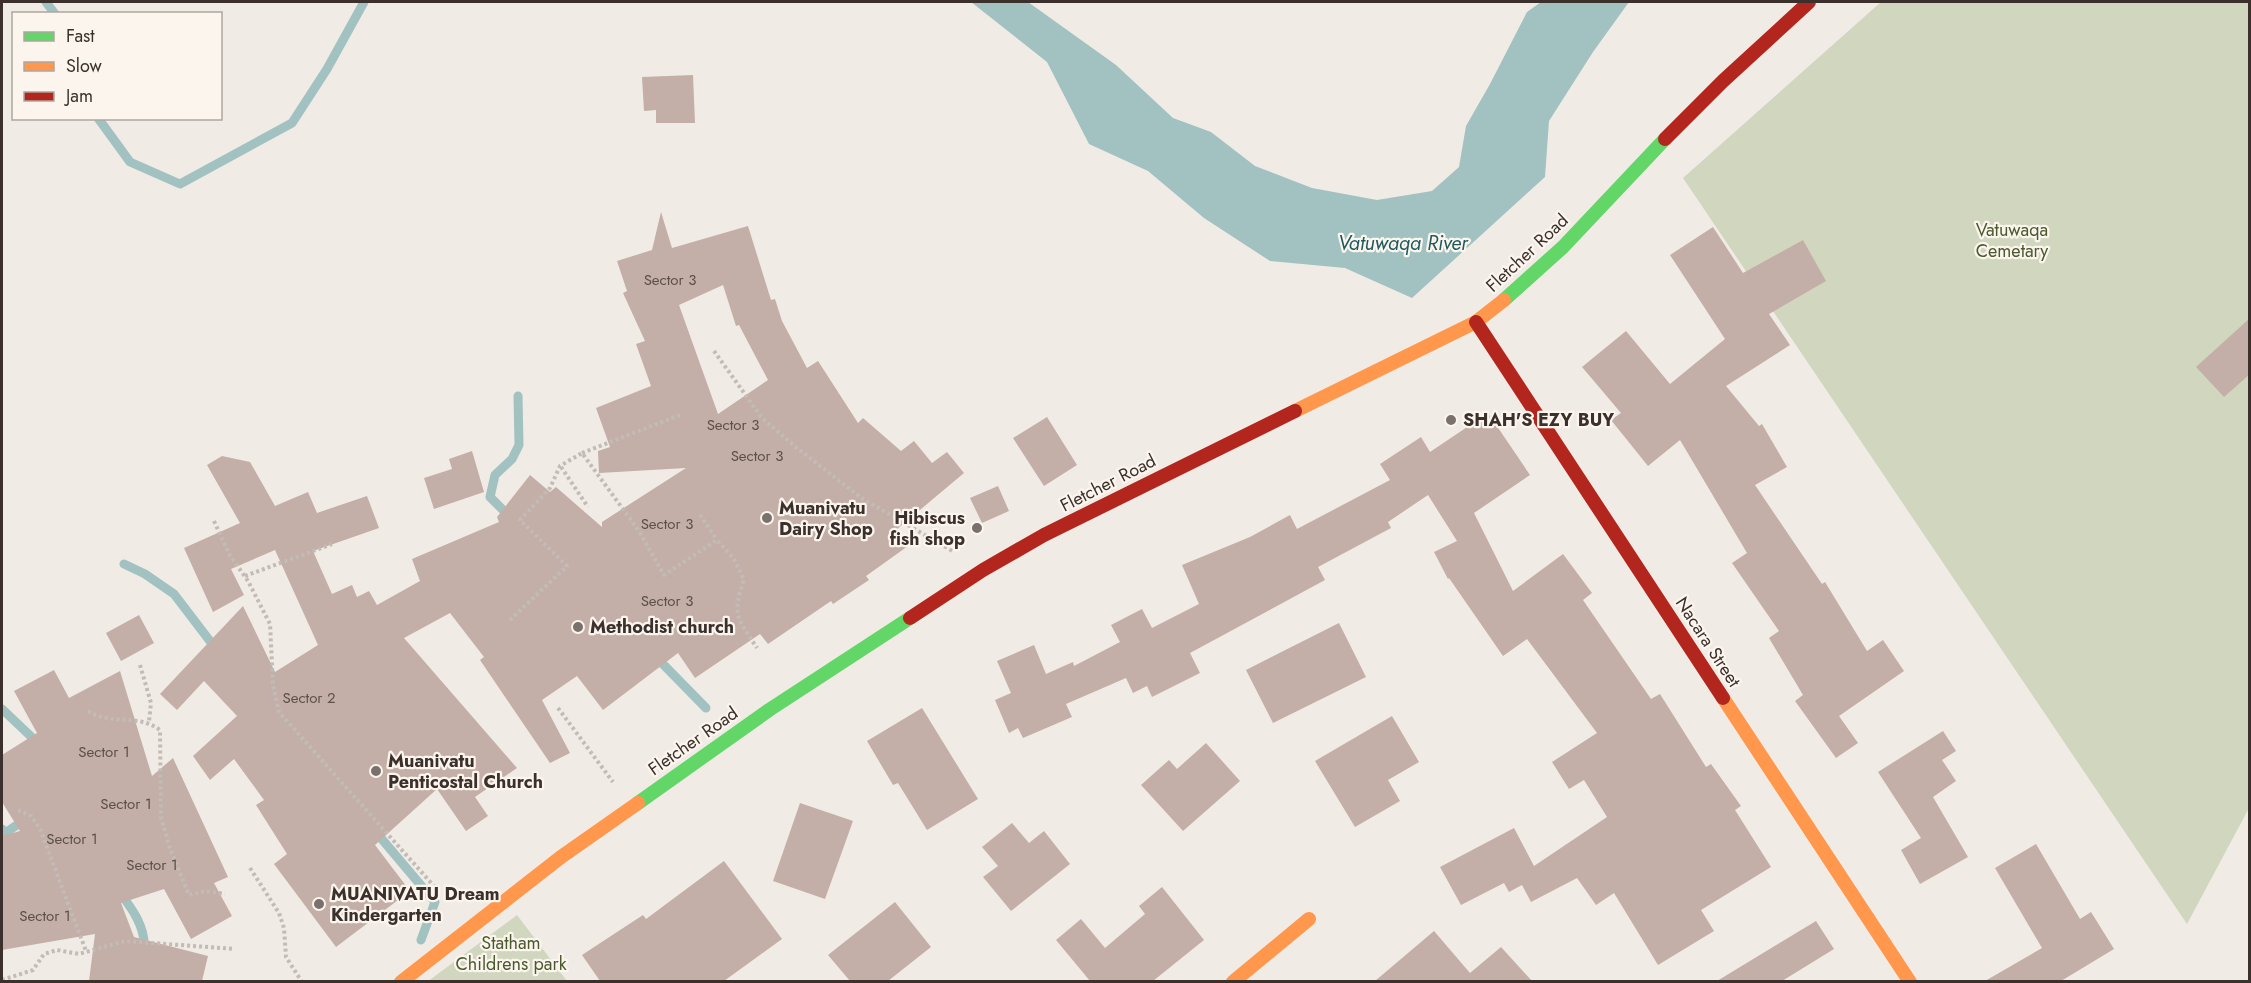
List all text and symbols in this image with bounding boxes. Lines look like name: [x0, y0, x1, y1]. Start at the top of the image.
legend: [12, 12, 222, 120]
text: Fast: [66, 23, 95, 49]
text: Slow: [66, 53, 103, 79]
text: Jam: [64, 83, 93, 109]
street label: Fletcher Road: [1480, 208, 1574, 298]
park label: Vatuwaqa Cemetary: [1976, 217, 2048, 264]
water label: Vatuwaqa River: [1338, 229, 1469, 258]
house number: Sector 3: [644, 269, 696, 291]
place label: SHAH'S EZY BUY: [1463, 407, 1614, 433]
marker: SHAH'S EZY BUY: [1444, 413, 1458, 427]
house number: Sector 3: [707, 414, 759, 436]
house number: Sector 3: [731, 445, 783, 467]
street label: Fletcher Road: [1056, 448, 1160, 518]
place label: Muanivatu Dairy Shop: [779, 495, 873, 542]
place label: Hibiscus fish shop: [890, 505, 965, 552]
marker: Muanivatu Dairy Shop: [760, 511, 774, 525]
house number: Sector 3: [641, 513, 693, 535]
marker: Hibiscus fish shop: [970, 521, 984, 535]
house number: Sector 3: [641, 590, 693, 612]
street label: Nacara Street: [1669, 592, 1747, 693]
place label: Methodist church: [590, 614, 734, 640]
marker: Methodist church: [571, 620, 585, 634]
house number: Sector 2: [282, 687, 336, 709]
street label: Fletcher Road: [643, 700, 743, 782]
house number: Sector 1: [78, 741, 130, 763]
place label: Muanivatu Penticostal Church: [388, 748, 543, 795]
marker: Muanivatu Penticostal Church: [369, 764, 383, 778]
house number: Sector 1: [100, 793, 152, 815]
house number: Sector 1: [46, 828, 98, 850]
house number: Sector 1: [126, 854, 178, 876]
place label: MUANIVATU Dream Kindergarten: [331, 881, 500, 928]
marker: MUANIVATU Dream Kindergarten: [312, 897, 326, 911]
house number: Sector 1: [19, 905, 71, 927]
park label: Statham Childrens park: [455, 930, 567, 977]

